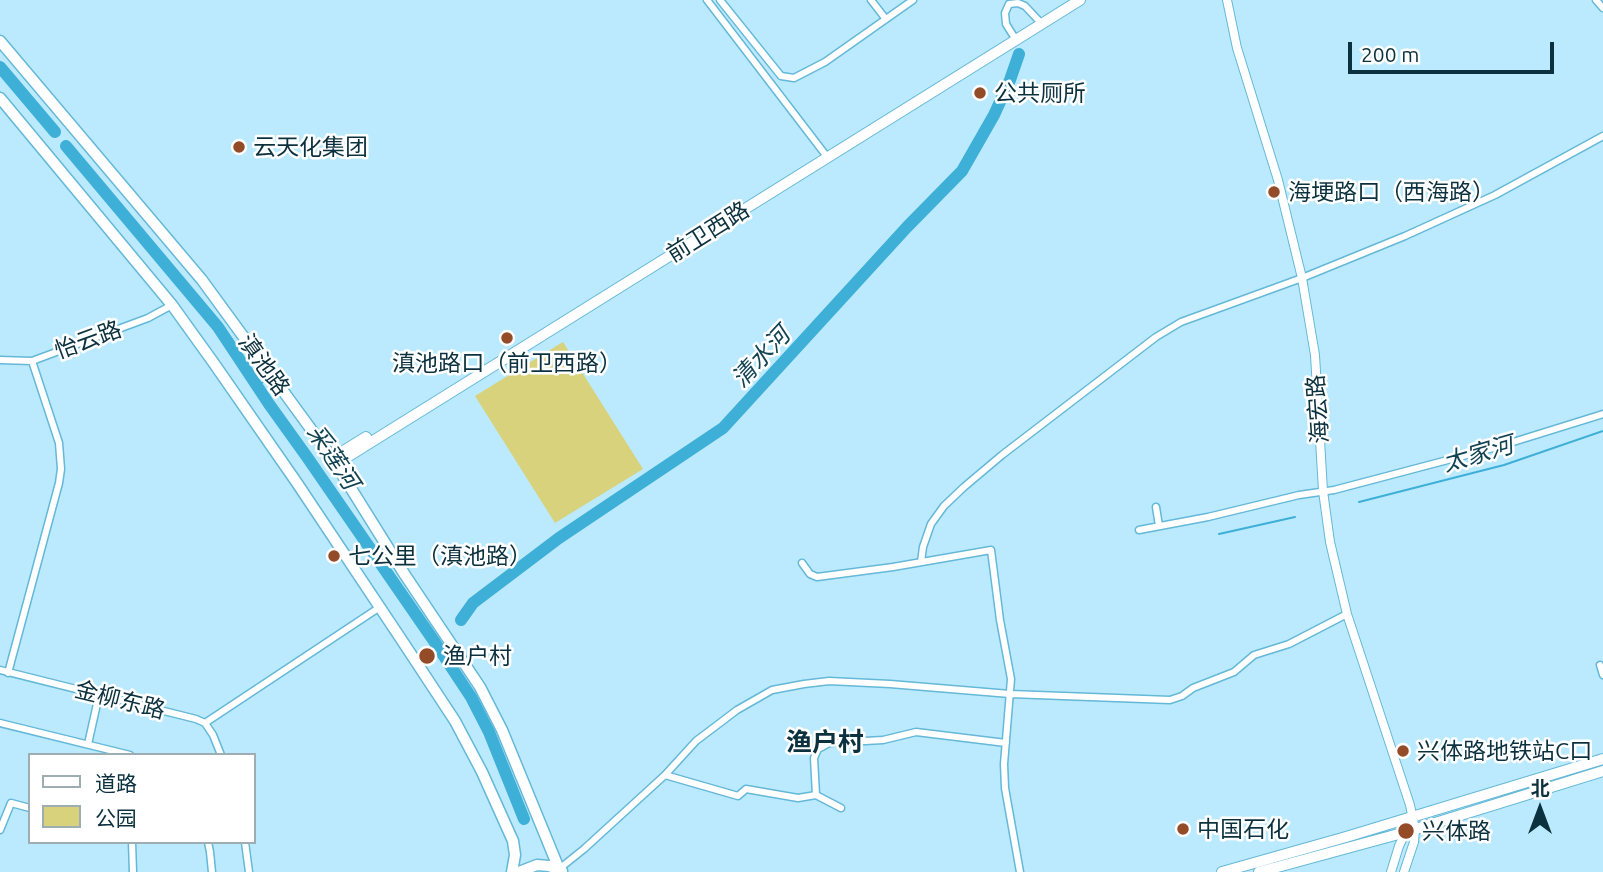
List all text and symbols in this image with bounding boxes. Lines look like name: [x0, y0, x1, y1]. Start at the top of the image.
scale bar: [1351, 28, 1558, 72]
text: 200 m: [1361, 42, 1419, 66]
place label: 公共厕所: [994, 79, 1086, 107]
marker: 公共厕所: [972, 85, 988, 101]
place label: 云天化集团: [253, 133, 368, 161]
marker: 云天化集团: [231, 139, 247, 155]
place label: 海埂路口（西海路）: [1288, 178, 1495, 206]
marker: 海埂路口（西海路）: [1266, 184, 1282, 200]
street label: 前卫西路: [662, 196, 754, 268]
street label: 怡云路: [51, 315, 125, 365]
water label: 清水河: [726, 321, 796, 393]
street label: 滇池路: [233, 329, 295, 401]
marker: 滇池路口（前卫西路）: [499, 330, 515, 346]
place label: 滇池路口（前卫西路）: [392, 349, 622, 377]
street label: 海宏路: [1302, 374, 1334, 444]
water label: 采莲河: [301, 419, 365, 495]
water label: 太家河: [1439, 430, 1517, 478]
place label: 七公里（滇池路）: [348, 542, 532, 570]
marker: 七公里（滇池路）: [326, 548, 342, 564]
place label: 渔户村: [443, 642, 512, 670]
marker: 渔户村: [417, 646, 437, 666]
street label: 金柳东路: [72, 675, 168, 725]
district label: 渔户村: [786, 726, 864, 758]
place label: 兴体路地铁站C口: [1417, 737, 1592, 765]
marker: 兴体路地铁站C口: [1395, 743, 1411, 759]
legend: [28, 753, 256, 844]
text: 道路: [95, 771, 137, 795]
north arrow: [1505, 774, 1575, 844]
text: 北: [1530, 777, 1550, 799]
text: 公园: [95, 806, 137, 830]
place label: 中国石化: [1197, 815, 1289, 843]
place label: 兴体路: [1422, 817, 1491, 845]
marker: 中国石化: [1175, 821, 1191, 837]
marker: 兴体路: [1396, 821, 1416, 841]

